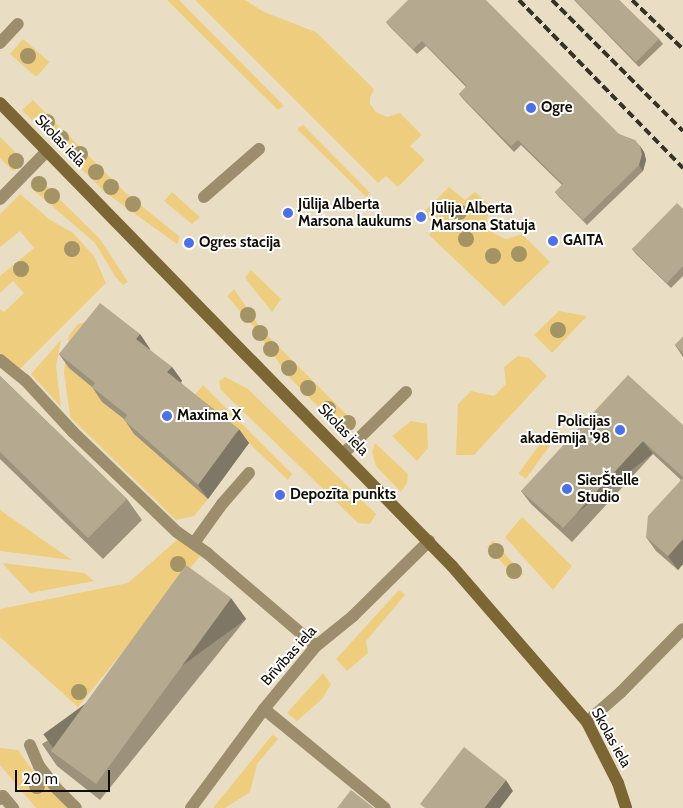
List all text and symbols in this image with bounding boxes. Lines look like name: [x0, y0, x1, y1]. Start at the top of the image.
place label: Ogre: [541, 99, 572, 117]
marker: Ogre: [525, 102, 537, 114]
street label: Skolas iela: [31, 111, 89, 171]
place label: Jūlija Alberta Marsona laukums: [298, 195, 411, 230]
place label: Jūlija Alberta Marsona Statuja: [431, 199, 535, 234]
marker: Jūlija Alberta Marsona laukums: [282, 207, 294, 219]
marker: Jūlija Alberta Marsona Statuja: [415, 211, 427, 223]
place label: GAITA: [563, 232, 603, 250]
place label: Ogres stacija: [199, 234, 281, 252]
marker: GAITA: [547, 235, 559, 247]
marker: Ogres stacija: [183, 237, 195, 249]
street label: Skolas iela: [314, 400, 372, 460]
place label: Maxima X: [177, 407, 241, 425]
marker: Maxima X: [161, 410, 173, 422]
place label: Policijas akadēmija '98: [520, 412, 610, 447]
marker: Policijas akadēmija '98: [614, 424, 626, 436]
place label: SierŠtelle Studio: [577, 471, 639, 506]
marker: SierŠtelle Studio: [561, 483, 573, 495]
place label: Depozīta punkts: [290, 486, 396, 504]
marker: Depozīta punkts: [274, 489, 286, 501]
street label: Brīvības iela: [258, 622, 320, 690]
street label: Skolas iela: [587, 705, 635, 771]
scale bar: [18, 760, 112, 792]
text: 20 m: [23, 770, 58, 788]

